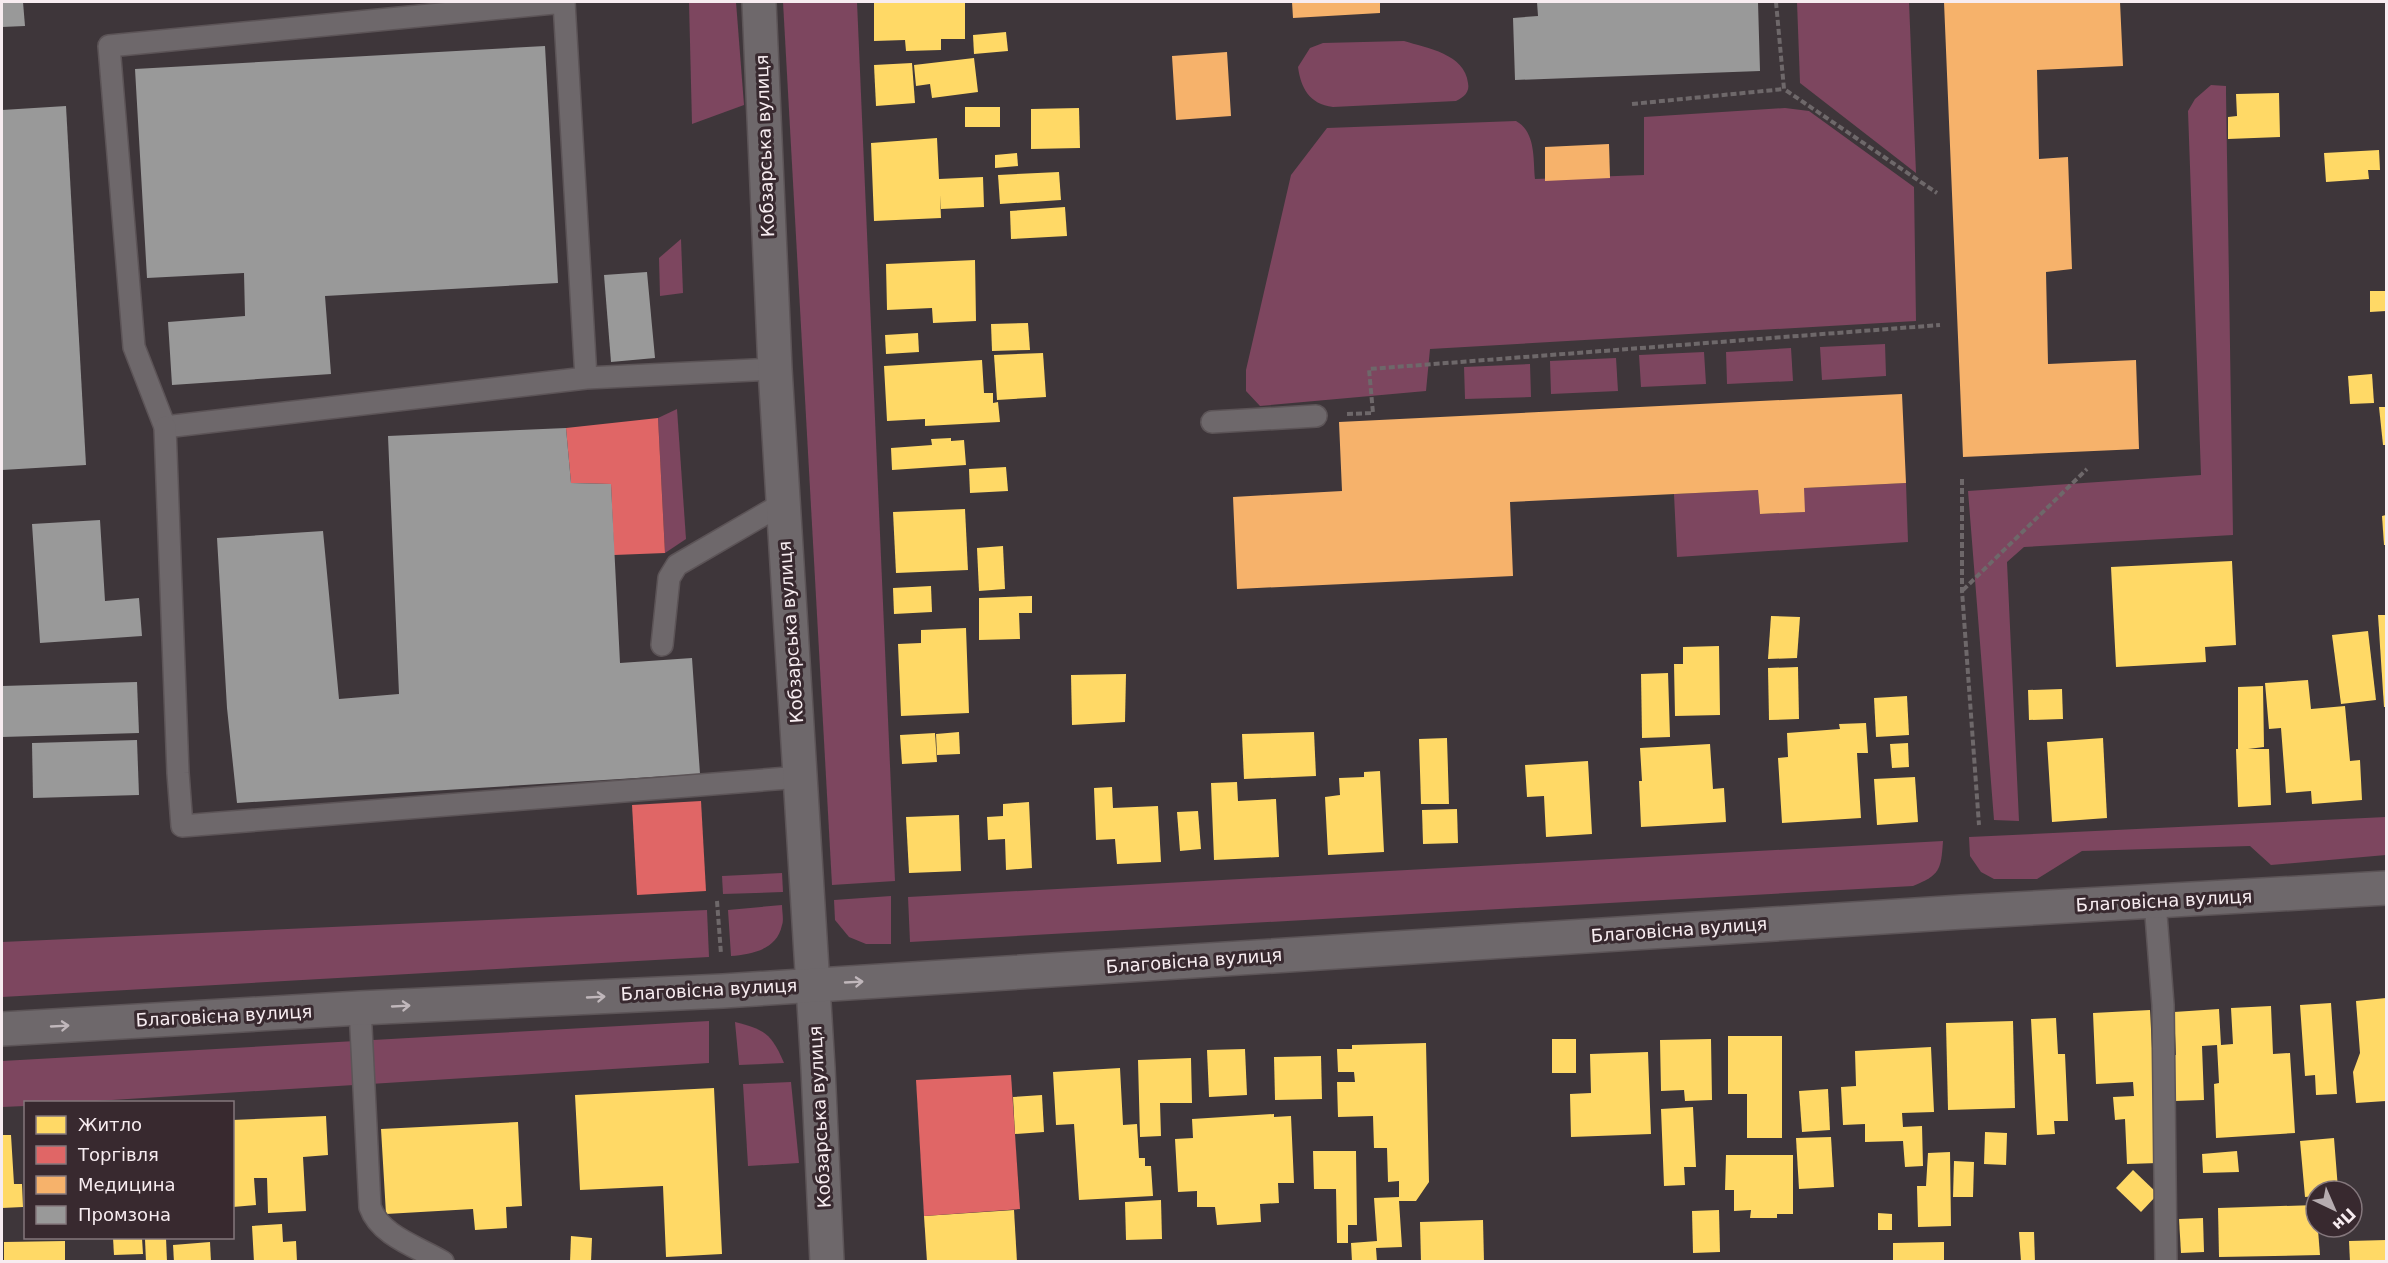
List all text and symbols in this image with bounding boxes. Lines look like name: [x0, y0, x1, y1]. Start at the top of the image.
street label: Кобзарська вулиця: [751, 54, 778, 238]
street label: Кобзарська вулиця: [774, 540, 807, 724]
street label: Благовісна вулиця: [2075, 885, 2253, 916]
street label: Благовісна вулиця: [1590, 913, 1768, 946]
street label: Благовісна вулиця: [1105, 944, 1283, 977]
street label: Благовісна вулиця: [620, 974, 798, 1005]
one-way arrow: [843, 977, 863, 988]
one-way arrow: [586, 991, 606, 1002]
street label: Благовісна вулиця: [135, 1000, 313, 1031]
one-way arrow: [391, 1001, 411, 1012]
one-way arrow: [49, 1020, 69, 1031]
street label: Кобзарська вулиця: [804, 1025, 835, 1209]
legend: [24, 1101, 234, 1239]
text: Житло: [78, 1114, 142, 1135]
text: Торгівля: [77, 1144, 159, 1165]
text: Медицина: [78, 1174, 176, 1195]
north arrow: [2304, 1179, 2364, 1239]
text: Промзона: [78, 1204, 171, 1225]
text: Пн: [2329, 1204, 2359, 1235]

